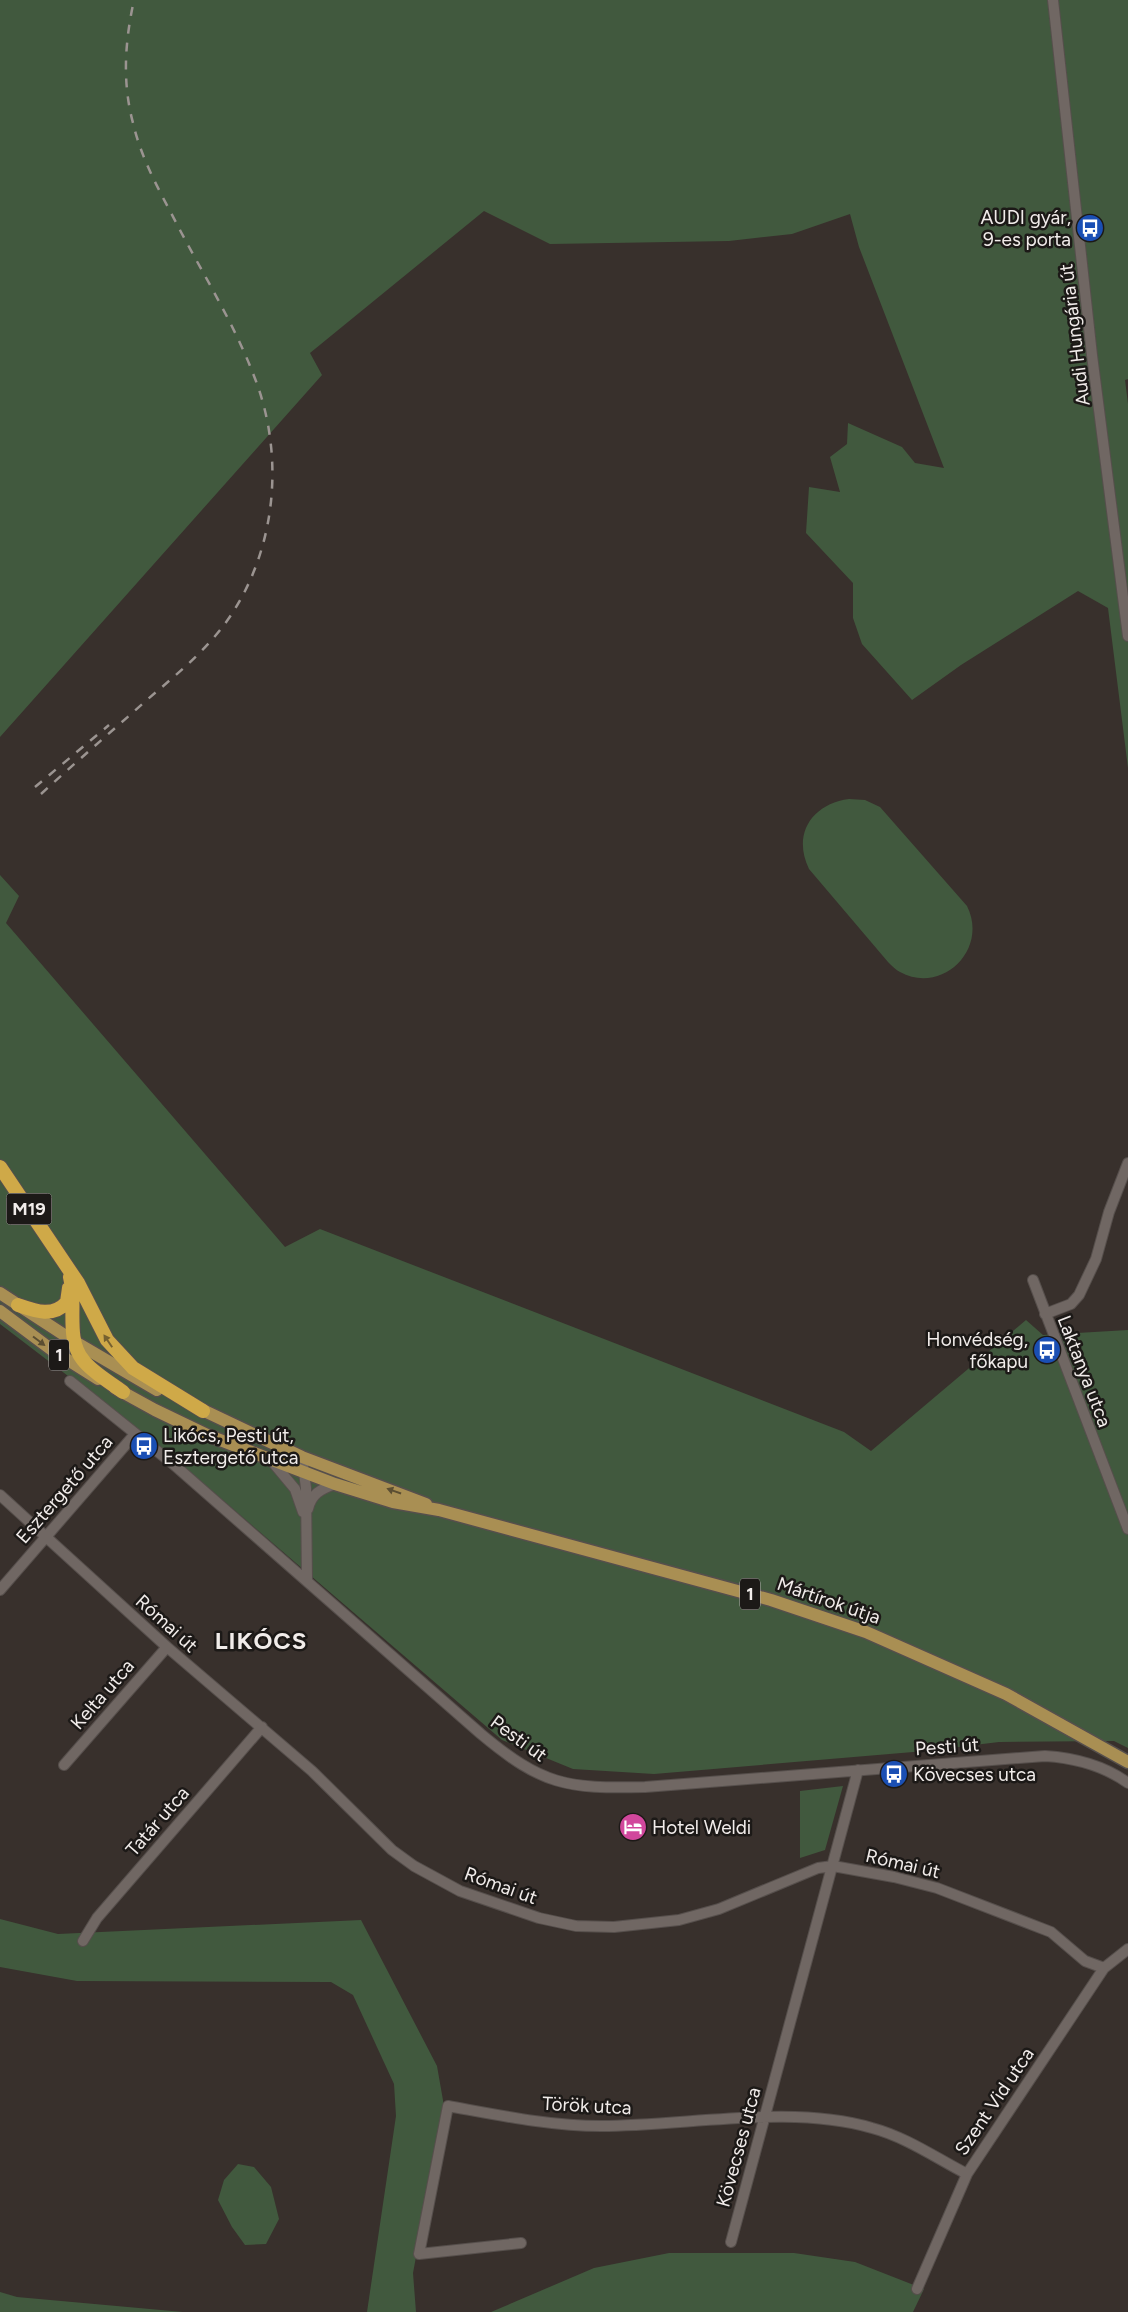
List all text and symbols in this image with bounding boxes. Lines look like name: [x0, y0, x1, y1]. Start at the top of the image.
place label: AUDI gyár, 9-es porta: [980, 206, 1071, 251]
bus stop icon: AUDI gyár, 9-es porta: [1075, 213, 1105, 243]
street label: Audi Hungária út: [1054, 263, 1095, 407]
road number: M19: [6, 1194, 52, 1224]
street label: Laktanya utca: [1053, 1312, 1116, 1430]
place label: Honvédség, főkapu: [926, 1328, 1028, 1373]
one-way arrow: [104, 1334, 113, 1347]
one-way arrow: [32, 1335, 45, 1346]
bus stop icon: Honvédség, főkapu: [1032, 1335, 1062, 1365]
road number: 1: [49, 1340, 69, 1370]
place label: Likócs, Pesti út, Esztergető utca: [163, 1424, 298, 1469]
street label: Esztergető utca: [11, 1431, 117, 1548]
bus stop icon: Likócs, Pesti út, Esztergető utca: [129, 1431, 159, 1461]
one-way arrow: [386, 1487, 401, 1495]
street label: Mártírok útja: [774, 1572, 883, 1629]
road number: 1: [740, 1578, 760, 1610]
street label: Római út: [131, 1590, 202, 1657]
district label: LIKÓCS: [215, 1626, 307, 1655]
street label: Kelta utca: [66, 1655, 139, 1734]
street label: Pesti út: [486, 1710, 551, 1767]
street label: Pesti út: [914, 1733, 980, 1760]
bus stop icon: Kövecses utca: [879, 1759, 909, 1789]
place label: Kövecses utca: [913, 1763, 1036, 1786]
street label: Tatár utca: [121, 1782, 194, 1861]
hotel icon: Hotel Weldi: [618, 1812, 648, 1842]
place label: Hotel Weldi: [652, 1816, 751, 1839]
street label: Római út: [863, 1844, 942, 1883]
street label: Római út: [461, 1862, 540, 1909]
street label: Szent Vid utca: [950, 2043, 1039, 2160]
street label: Kövecses utca: [711, 2085, 766, 2210]
street label: Török utca: [542, 2092, 632, 2119]

